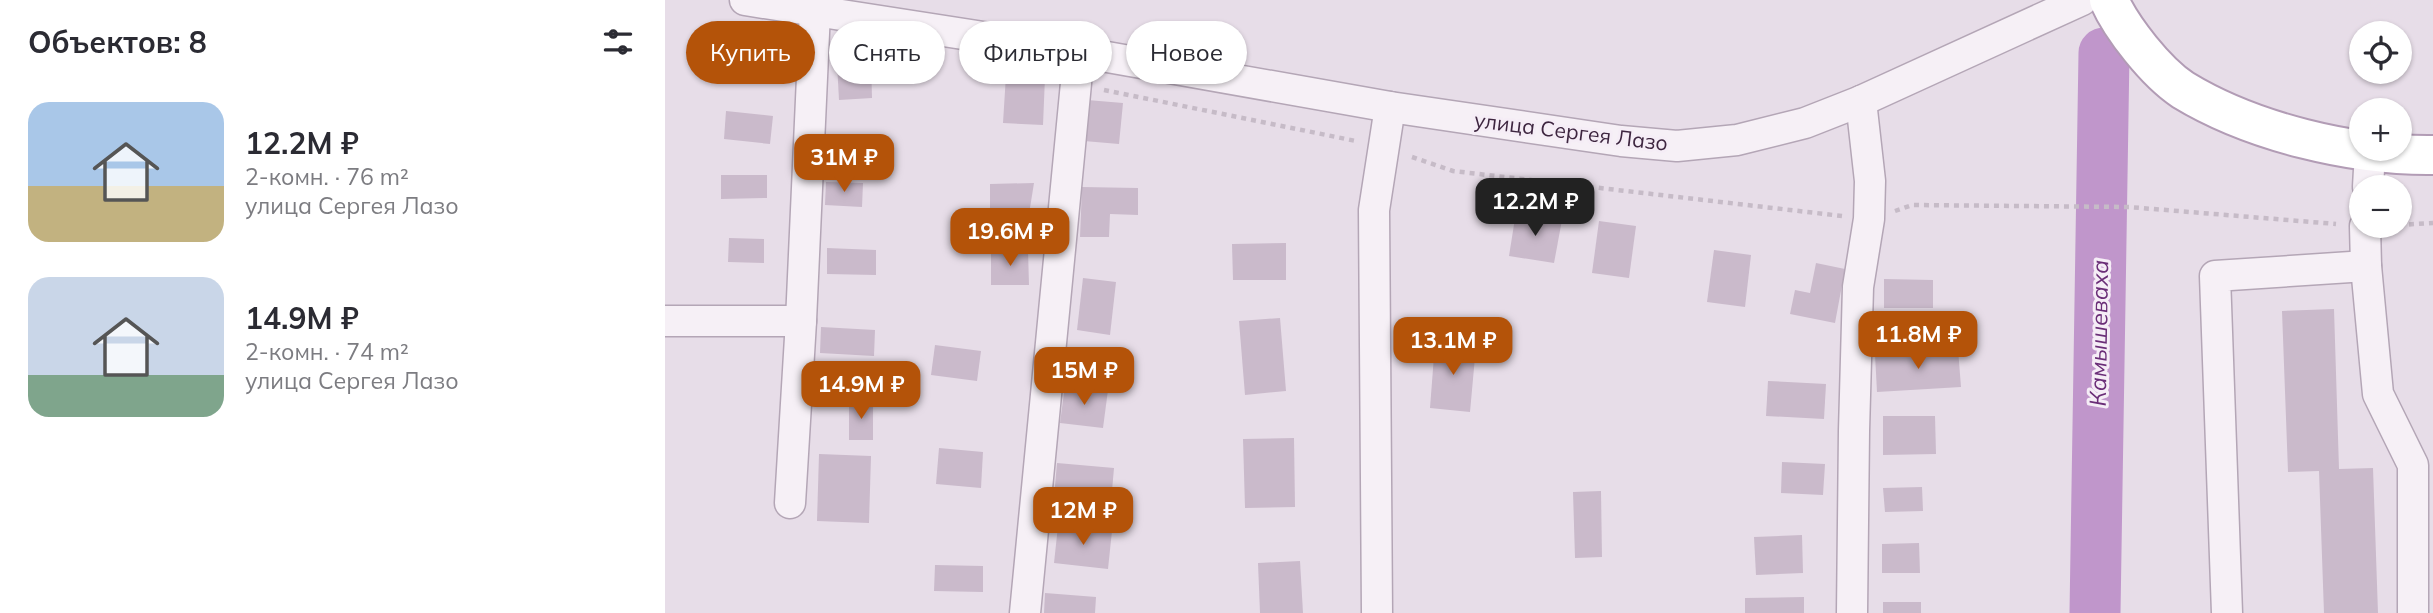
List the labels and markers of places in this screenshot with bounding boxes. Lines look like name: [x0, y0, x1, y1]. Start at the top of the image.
pin: 31M ₽: [795, 134, 893, 194]
pin: 12.2M ₽: [1470, 178, 1600, 238]
pin: 19.6M ₽: [945, 208, 1075, 268]
pin: 11.8M ₽: [1853, 312, 1983, 371]
pin: 13.1M ₽: [1388, 318, 1518, 377]
pin: 15M ₽: [1035, 348, 1133, 407]
pin: 14.9M ₽: [796, 362, 926, 421]
pin: 12M ₽: [1034, 488, 1132, 547]

